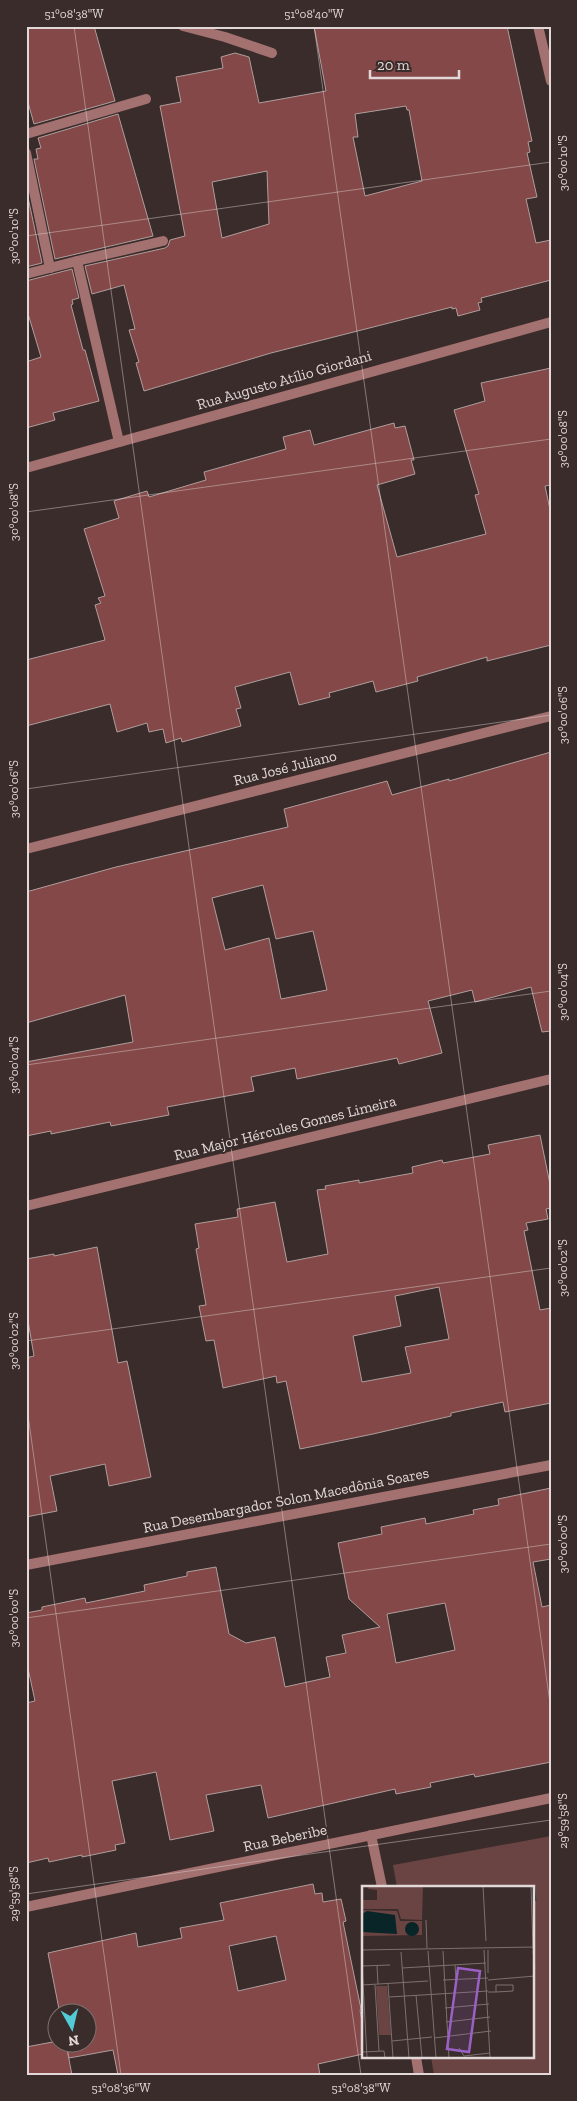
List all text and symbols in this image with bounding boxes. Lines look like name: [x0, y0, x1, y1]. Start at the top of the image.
text: 51°08'38"W: [45, 7, 104, 21]
text: 51°08'40"W: [284, 7, 345, 21]
scale bar: [370, 48, 458, 80]
text: 20 m: [377, 56, 410, 74]
text: 30°00'10"S: [556, 135, 570, 191]
text: 30°00'10"S: [7, 208, 21, 264]
street label: Rua Augusto Atílio Giordani: [195, 346, 373, 414]
text: 30°00'08"S: [556, 410, 570, 468]
text: 30°00'08"S: [7, 483, 21, 541]
text: 30°00'06"S: [556, 686, 570, 744]
street label: Rua José Juliano: [232, 746, 339, 790]
text: 30°00'06"S: [7, 760, 21, 818]
text: 30°00'04"S: [556, 963, 570, 1021]
text: 30°00'04"S: [7, 1036, 21, 1094]
street label: Rua Major Hércules Gomes Limeira: [172, 1092, 398, 1164]
text: 30°00'02"S: [556, 1239, 570, 1297]
text: 30°00'02"S: [7, 1312, 21, 1370]
street label: Rua Desembargador Solon Macedônia Soares: [142, 1463, 430, 1537]
text: 30°00'00"S: [556, 1515, 570, 1573]
text: 30°00'00"S: [7, 1589, 21, 1647]
text: 29°59'58"S: [556, 1793, 570, 1849]
street label: Rua Beberibe: [242, 1820, 328, 1856]
text: 29°59'58"S: [7, 1866, 21, 1922]
inset map: [362, 1886, 534, 2058]
north arrow: [48, 2004, 98, 2054]
text: N: [67, 2031, 80, 2050]
text: 51°08'36"W: [92, 2081, 151, 2095]
text: 51°08'38"W: [332, 2081, 391, 2095]

